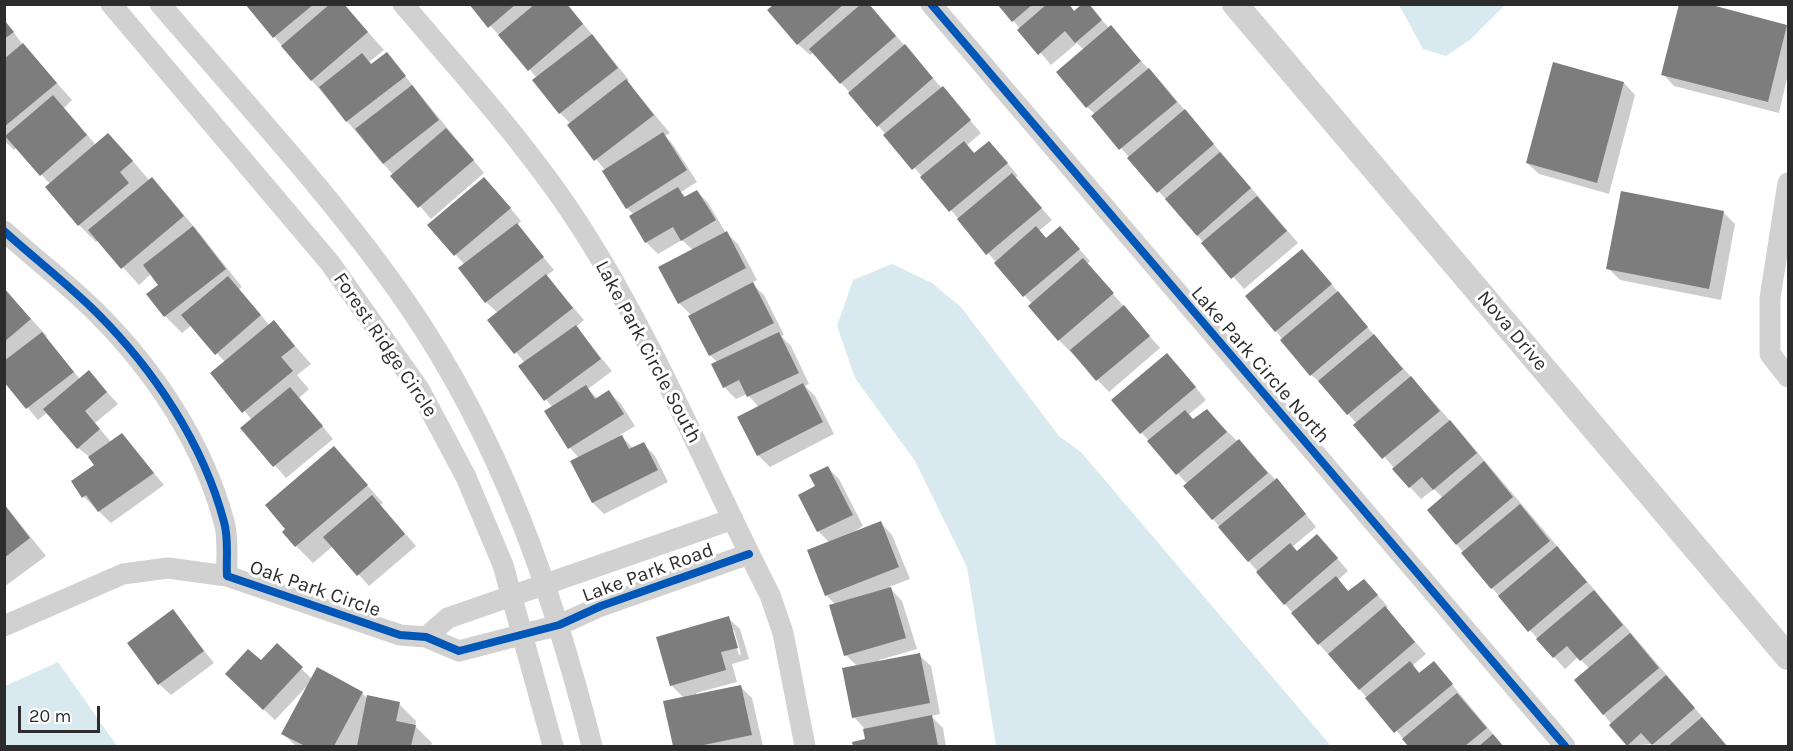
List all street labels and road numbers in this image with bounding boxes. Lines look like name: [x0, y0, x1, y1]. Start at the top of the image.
street label: Lake Park Circle South: [590, 257, 706, 447]
street label: Forest Ridge Circle: [328, 268, 442, 422]
street label: Lake Park Circle North: [1185, 282, 1335, 448]
street label: Nova Drive: [1472, 286, 1552, 376]
street label: Lake Park Road: [579, 538, 717, 608]
street label: Oak Park Circle: [246, 555, 384, 623]

